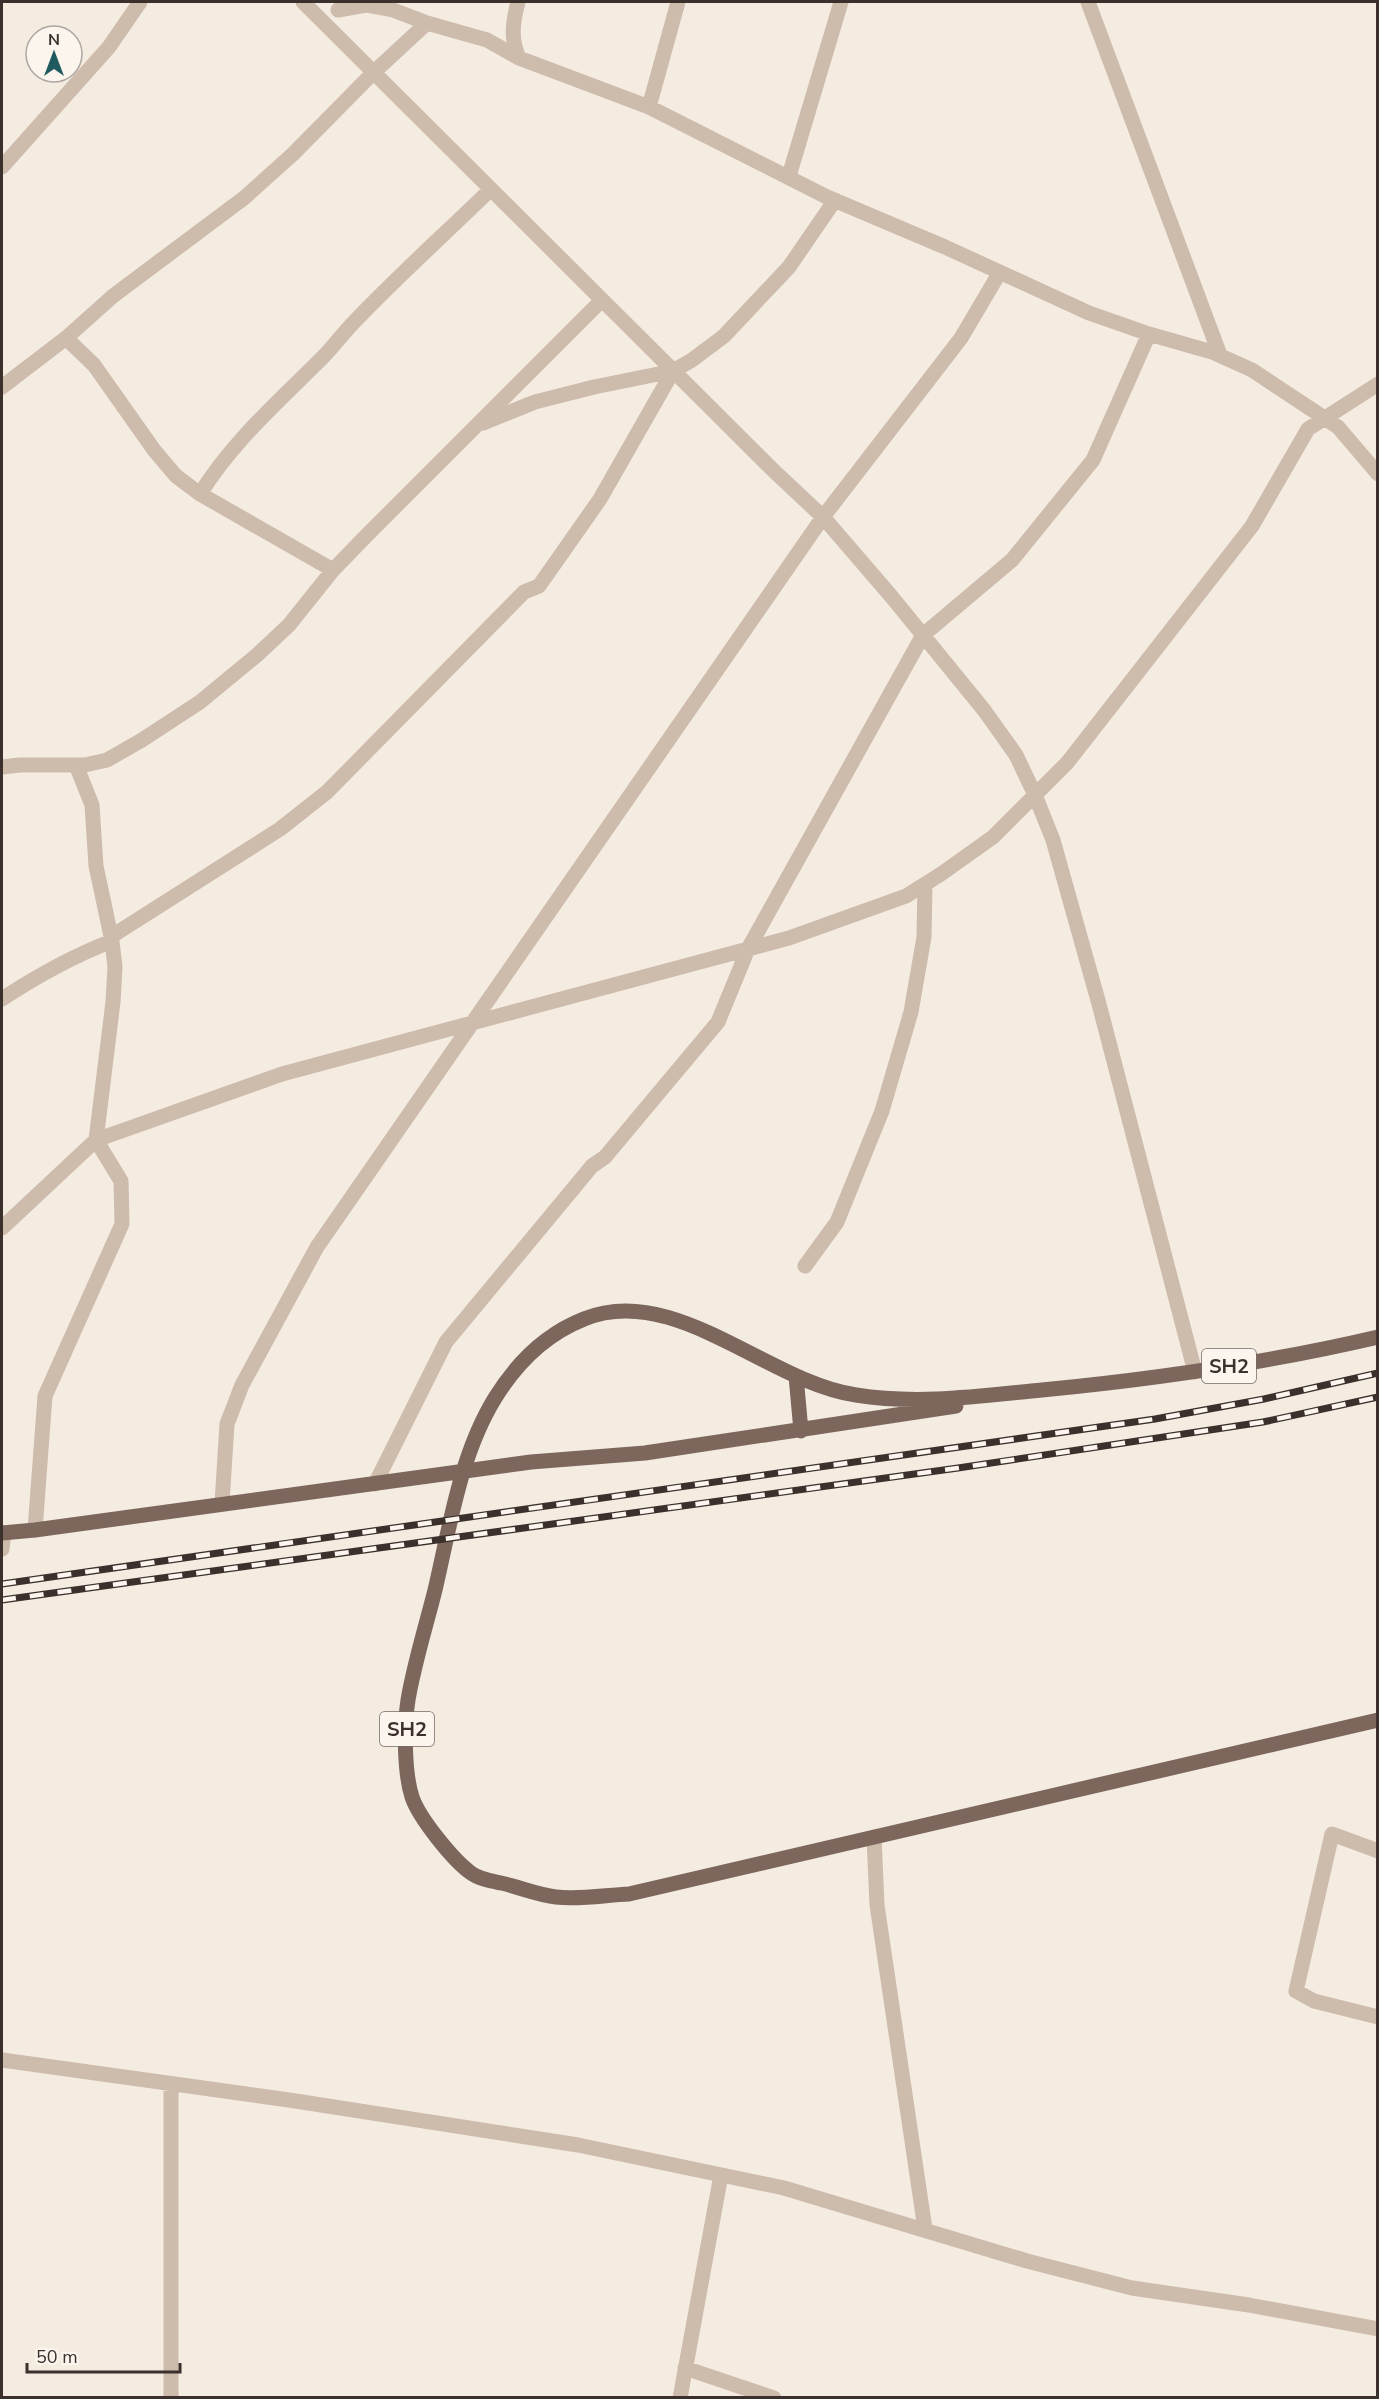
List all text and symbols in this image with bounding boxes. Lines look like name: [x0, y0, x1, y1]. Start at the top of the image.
north arrow: [24, 24, 84, 84]
text: N: [48, 29, 60, 51]
road number: SH2: [1202, 1349, 1256, 1383]
road number: SH2: [380, 1712, 434, 1746]
scale bar: [27, 2336, 180, 2374]
text: 50 m: [36, 2345, 78, 2369]

